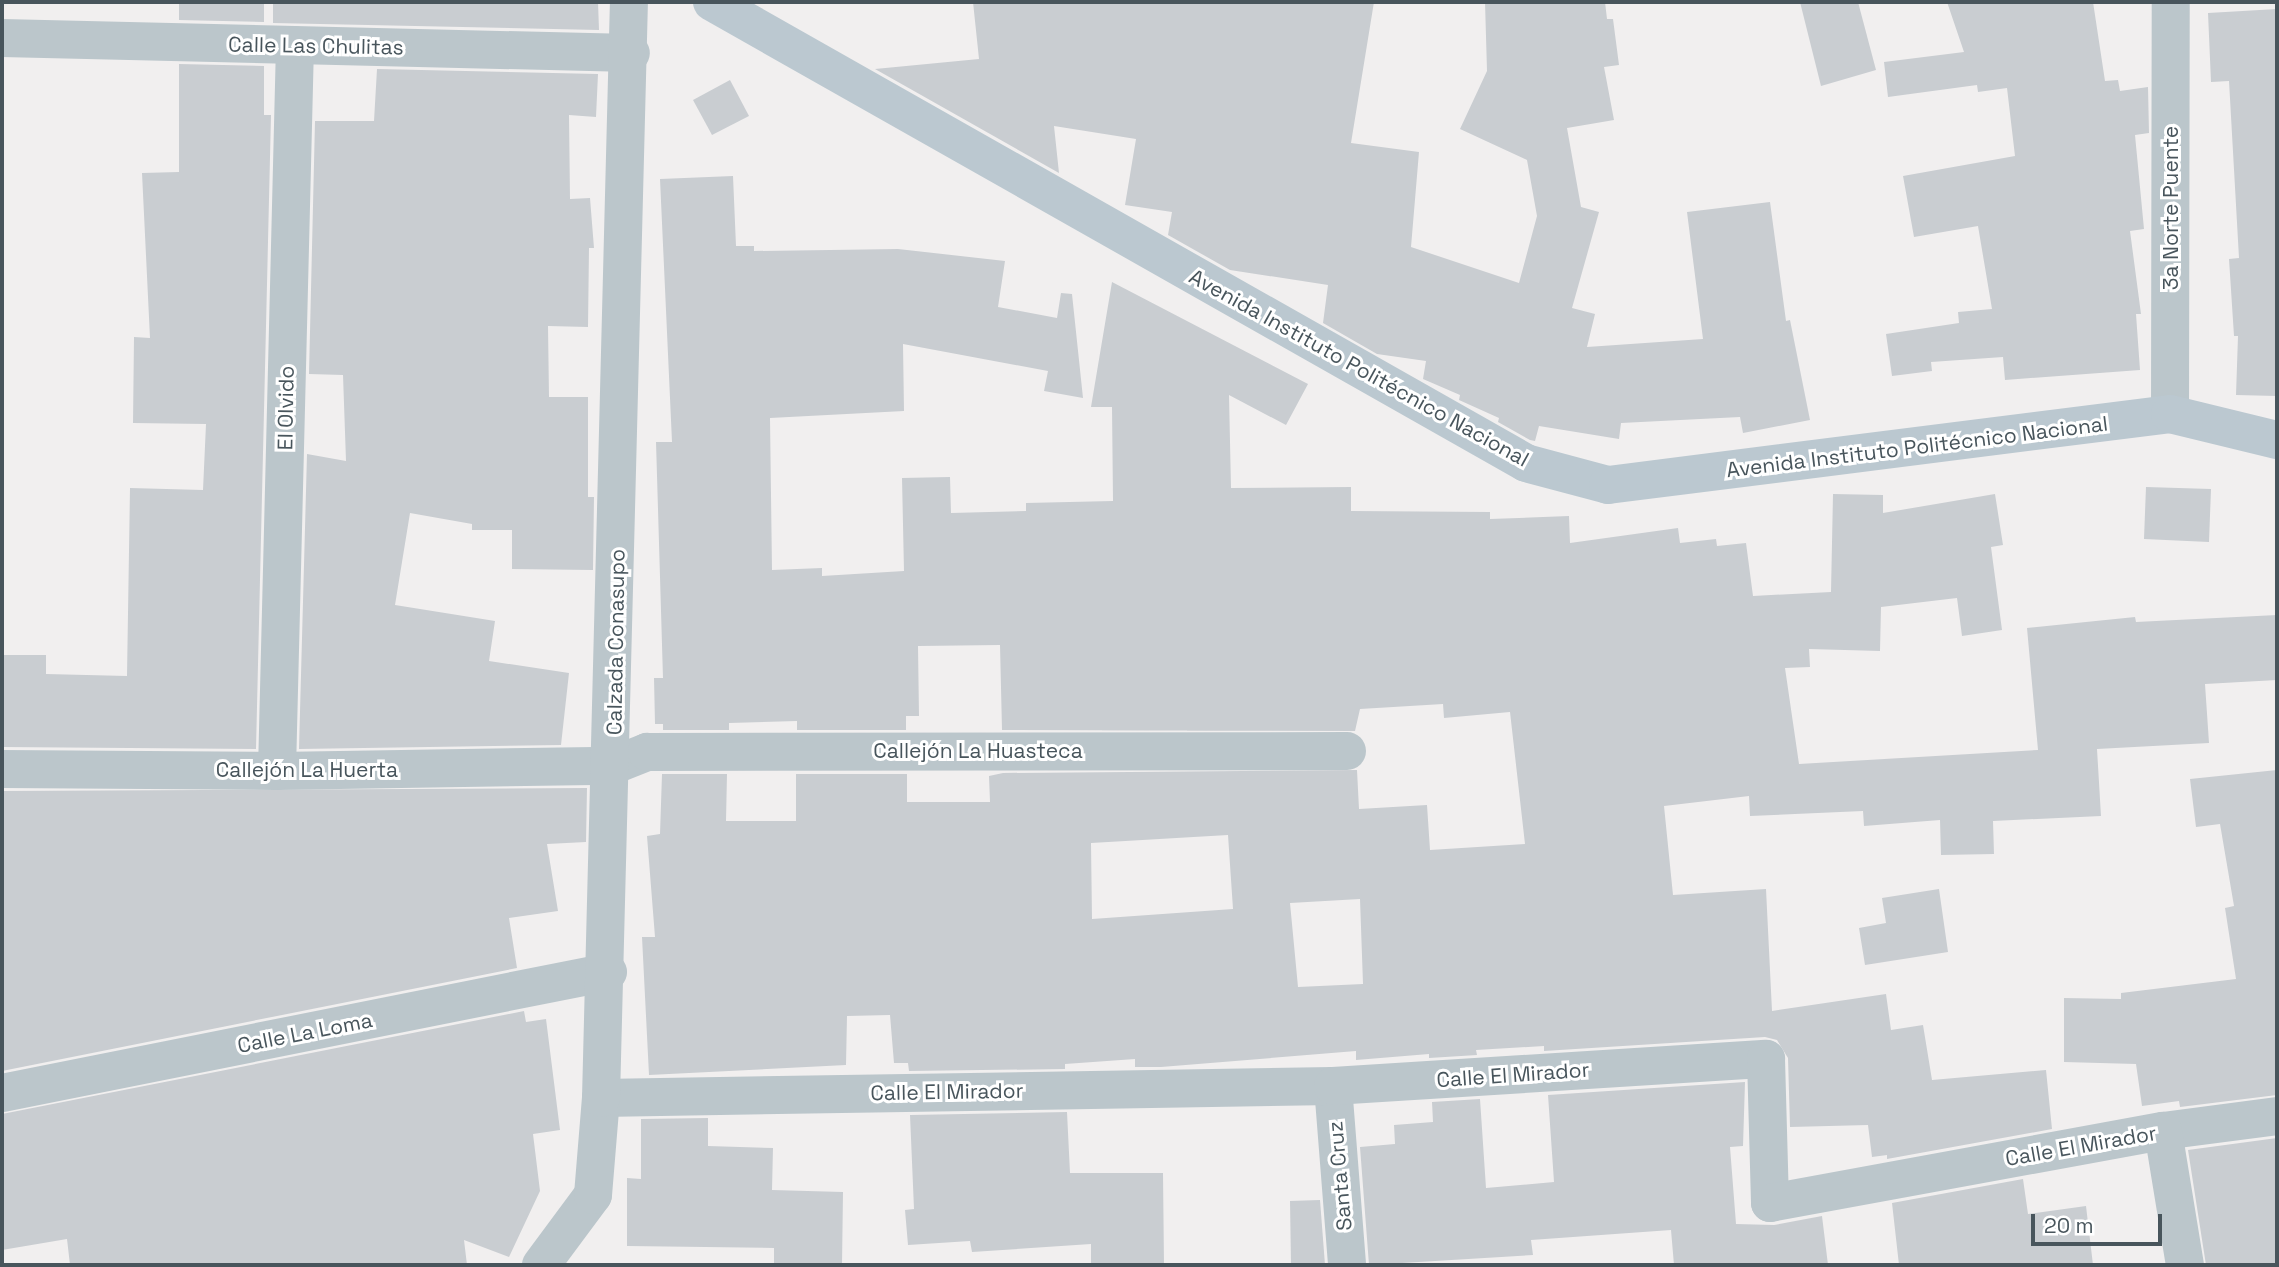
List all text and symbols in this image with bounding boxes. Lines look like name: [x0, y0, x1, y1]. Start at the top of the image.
street label: Calle Las Chulitas: [228, 32, 404, 60]
street label: 3a Norte Puente: [2158, 126, 2184, 290]
street label: Avenida Instituto Politécnico Nacional: [1185, 264, 1533, 472]
street label: El Olvido: [273, 366, 299, 450]
street label: Avenida Instituto Politécnico Nacional: [1725, 411, 2109, 483]
street label: Calzada Conasupo: [602, 549, 630, 735]
street label: Callejón La Huasteca: [873, 738, 1083, 764]
street label: Callejón La Huerta: [216, 757, 398, 783]
street label: Calle La Loma: [235, 1008, 375, 1058]
street label: Calle El Mirador: [1436, 1057, 1590, 1093]
street label: Calle El Mirador: [870, 1078, 1024, 1106]
street label: Santa Cruz: [1323, 1120, 1357, 1232]
street label: Calle El Mirador: [2003, 1120, 2159, 1172]
scale bar: [2034, 1200, 2165, 1244]
text: 20 m: [2044, 1212, 2094, 1239]

